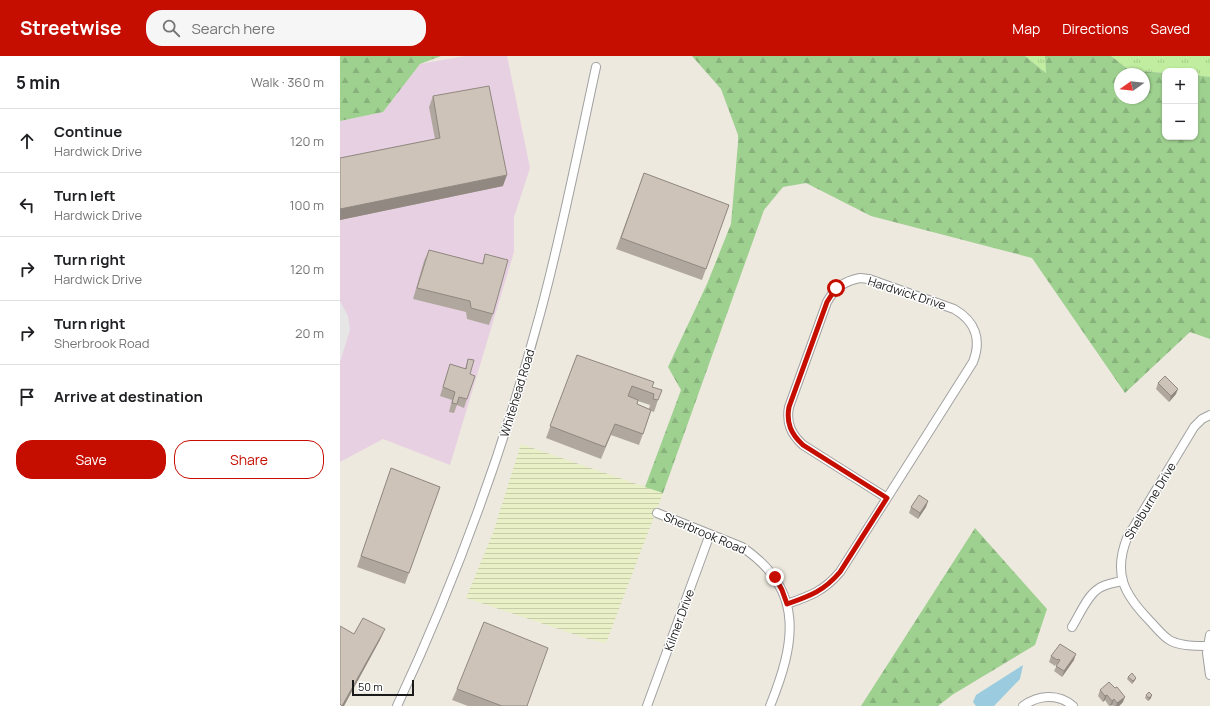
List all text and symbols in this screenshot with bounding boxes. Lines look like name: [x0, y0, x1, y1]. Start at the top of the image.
search box: [146, 10, 426, 46]
text: Streetwise: [20, 15, 122, 41]
icon: search: [160, 17, 182, 39]
text: Search here: [192, 18, 275, 39]
text: Map: [1012, 19, 1040, 38]
text: Directions: [1062, 19, 1129, 38]
text: Saved: [1151, 19, 1190, 38]
north arrow: [1114, 68, 1150, 104]
map controls: [1162, 68, 1198, 140]
button: +: [1162, 68, 1198, 104]
text: 5 min: [16, 71, 60, 94]
text: Walk · 360 m: [251, 73, 324, 91]
button: −: [1162, 104, 1198, 140]
text: Continue: [54, 121, 122, 142]
icon: ahead: [16, 130, 38, 152]
text: 120 m: [290, 132, 324, 150]
text: Hardwick Drive: [54, 142, 142, 160]
text: Turn left: [54, 185, 116, 206]
icon: left: [16, 194, 38, 216]
text: 100 m: [289, 196, 324, 214]
text: Hardwick Drive: [54, 206, 142, 224]
text: Turn right: [54, 249, 125, 270]
icon: right: [16, 258, 38, 280]
text: 120 m: [290, 260, 324, 278]
text: Hardwick Drive: [54, 270, 142, 288]
street label: Hardwick Drive: [866, 272, 948, 314]
route start: [827, 279, 845, 297]
text: Turn right: [54, 313, 125, 334]
icon: right: [16, 322, 38, 344]
text: 20 m: [295, 324, 324, 342]
text: Sherbrook Road: [54, 334, 150, 352]
street label: Whitehead Road: [496, 347, 538, 439]
icon: arrive: [16, 386, 38, 408]
text: Arrive at destination: [54, 386, 203, 407]
button: Save: [16, 440, 166, 479]
button: Share: [174, 440, 324, 479]
street label: Shelburne Drive: [1120, 459, 1180, 543]
street label: Sherbrook Road: [661, 508, 749, 558]
route end: [766, 568, 784, 586]
street label: Kilmer Drive: [660, 587, 698, 653]
scale bar: [352, 678, 414, 697]
text: 50 m: [358, 679, 383, 694]

